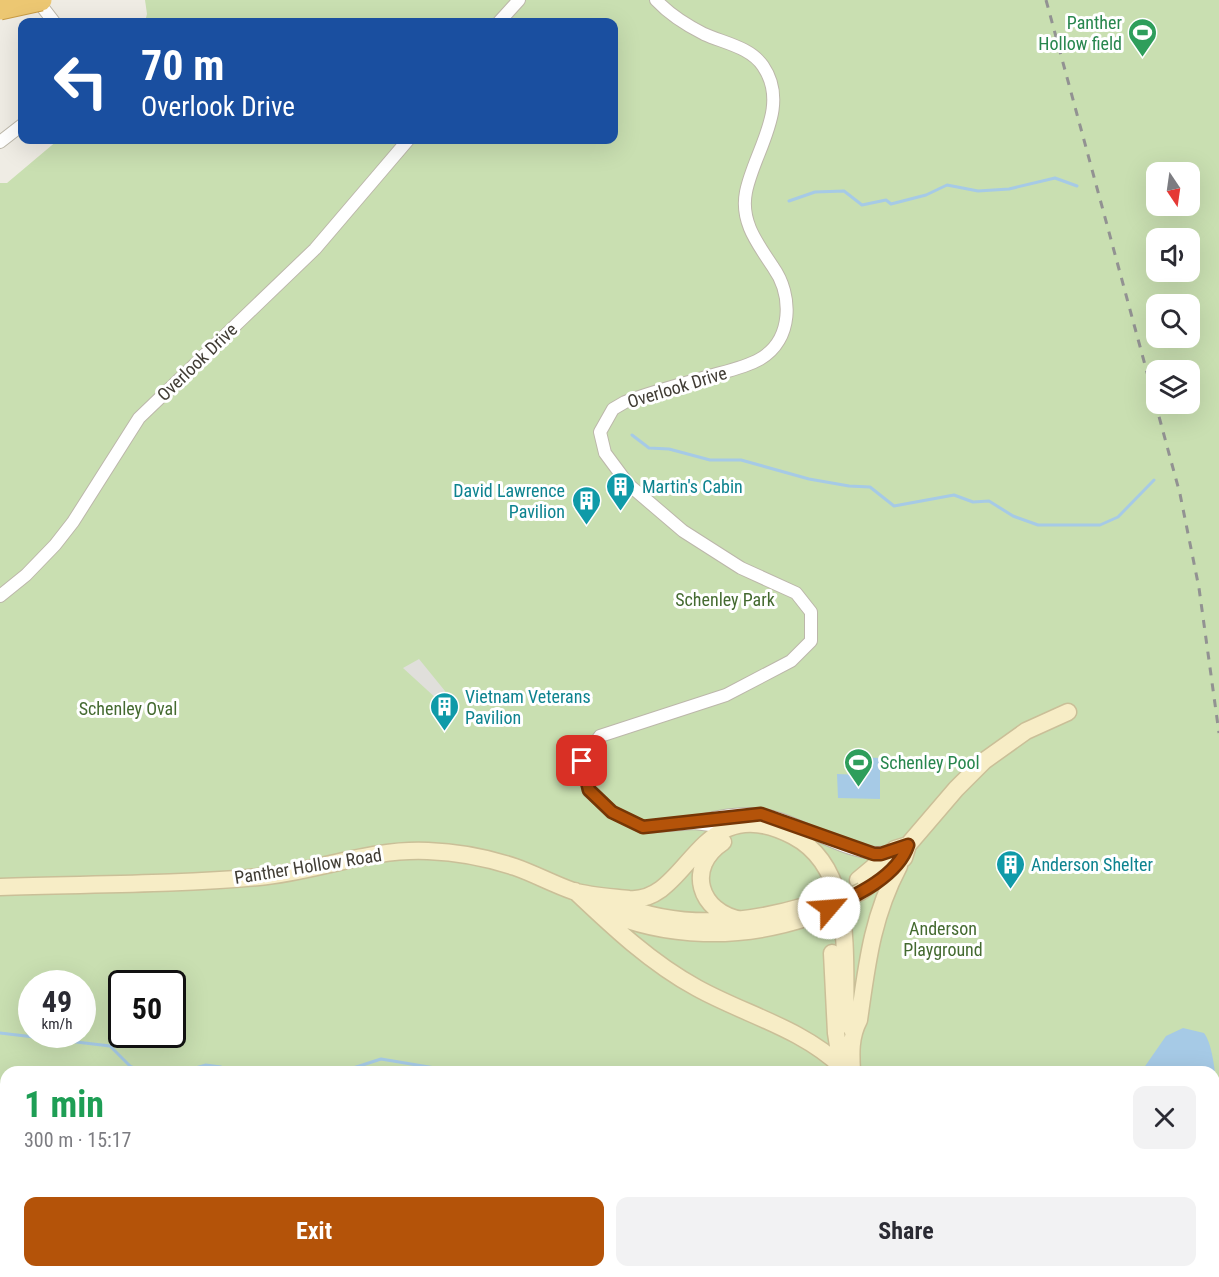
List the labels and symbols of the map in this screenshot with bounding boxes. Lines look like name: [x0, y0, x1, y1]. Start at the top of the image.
place label: Panther Hollow field: [1038, 12, 1123, 54]
sports icon: Panther Hollow field: [1127, 16, 1159, 58]
north arrow: [1146, 162, 1200, 216]
street label: Overlook Drive: [153, 319, 241, 405]
street label: Overlook Drive: [625, 362, 729, 412]
building icon: Martin's Cabin: [605, 470, 637, 512]
place label: Martin's Cabin: [642, 476, 743, 497]
place label: David Lawrence Pavilion: [453, 480, 565, 522]
building icon: David Lawrence Pavilion: [570, 484, 602, 526]
park label: Schenley Park: [675, 589, 775, 610]
place label: Vietnam Veterans Pavilion: [465, 686, 591, 728]
building icon: Vietnam Veterans Pavilion: [428, 690, 460, 732]
park label: Schenley Oval: [79, 698, 177, 719]
pin: [556, 735, 607, 786]
sports icon: Schenley Pool: [843, 746, 875, 788]
place label: Schenley Pool: [880, 752, 980, 773]
street label: Panther Hollow Road: [233, 844, 383, 888]
building icon: Anderson Shelter: [994, 848, 1026, 890]
place label: Anderson Shelter: [1031, 854, 1153, 875]
position arrow: [797, 876, 861, 940]
park label: Anderson Playground: [903, 918, 983, 960]
speed limit sign: 50: [108, 970, 186, 1048]

